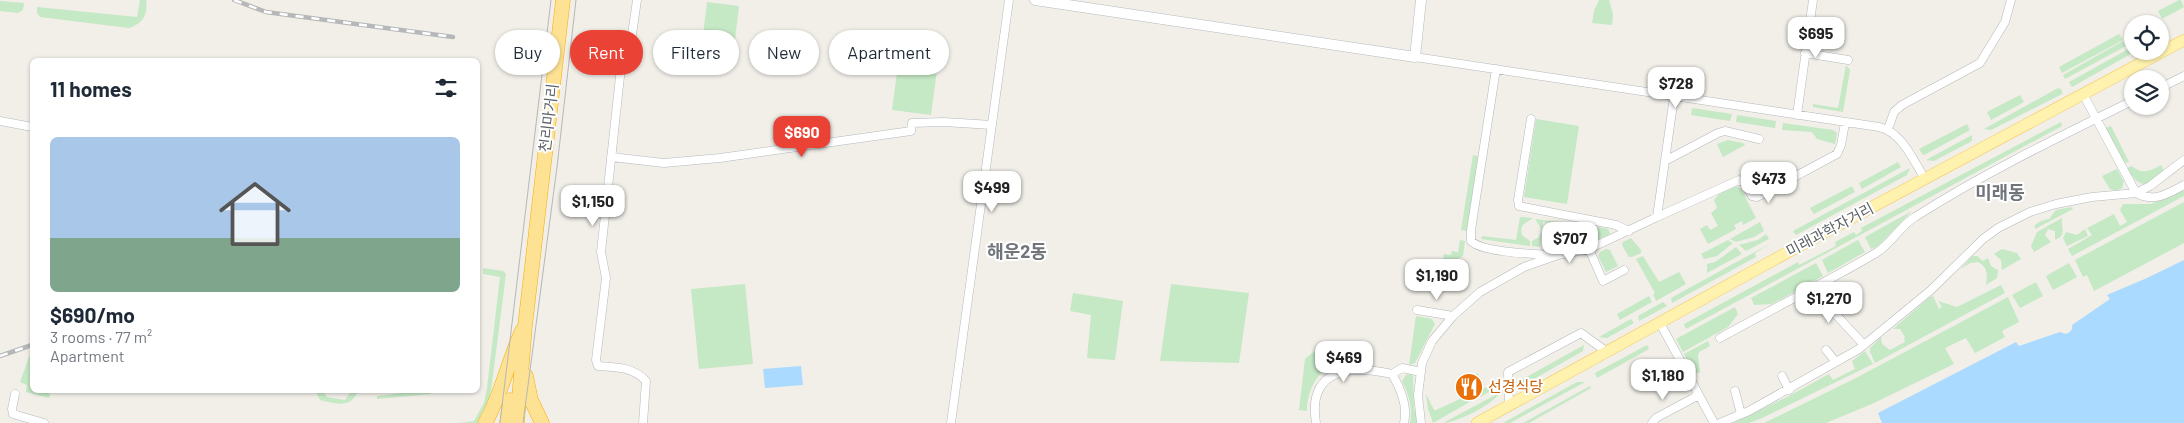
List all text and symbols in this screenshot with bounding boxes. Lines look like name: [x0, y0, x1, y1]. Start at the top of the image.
map controls: [2124, 15, 2169, 115]
button: locate: [2124, 15, 2169, 60]
pin: $695: [1786, 17, 1846, 59]
text: $695: [1799, 23, 1833, 42]
chip: Buy: [495, 30, 560, 75]
chip: Rent: [570, 30, 643, 75]
chip: Filters: [653, 30, 739, 75]
chip: New: [749, 30, 819, 75]
chip: Apartment: [829, 30, 949, 75]
pin: $728: [1646, 66, 1706, 109]
button: layers: [2124, 70, 2169, 115]
text: $728: [1659, 73, 1693, 92]
icon: filters: [432, 74, 460, 102]
text: 11 homes: [50, 76, 132, 101]
street label: 천리마거리: [535, 83, 561, 153]
pin: $690: [772, 116, 832, 158]
text: $690: [784, 122, 820, 141]
pin: $473: [1739, 162, 1799, 204]
text: $473: [1752, 168, 1786, 187]
icon: home: [210, 169, 300, 259]
pin: $499: [962, 170, 1022, 213]
text: $499: [974, 177, 1010, 196]
district label: 미래동: [1975, 181, 2025, 203]
pin: $1,150: [552, 184, 634, 227]
text: $1,150: [572, 191, 614, 210]
street label: 미래과학자거리: [1783, 198, 1876, 260]
pin: $707: [1540, 222, 1600, 264]
text: $707: [1553, 228, 1587, 247]
district label: 해운2동: [987, 240, 1047, 262]
pin: $1,190: [1396, 258, 1478, 301]
text: $1,190: [1416, 265, 1458, 284]
pin: $1,270: [1788, 282, 1870, 324]
text: $1,270: [1806, 288, 1852, 307]
text: $690/mo: [50, 302, 135, 327]
text: 3 rooms · 77 m²: [50, 327, 152, 346]
pin: $469: [1314, 340, 1374, 383]
text: Apartment: [50, 346, 125, 365]
text: $469: [1326, 347, 1362, 366]
pin: $1,180: [1622, 358, 1704, 401]
text: $1,180: [1642, 365, 1684, 384]
restaurant icon: 선경식당: [1454, 372, 1484, 402]
place label: 선경식당: [1488, 377, 1543, 395]

